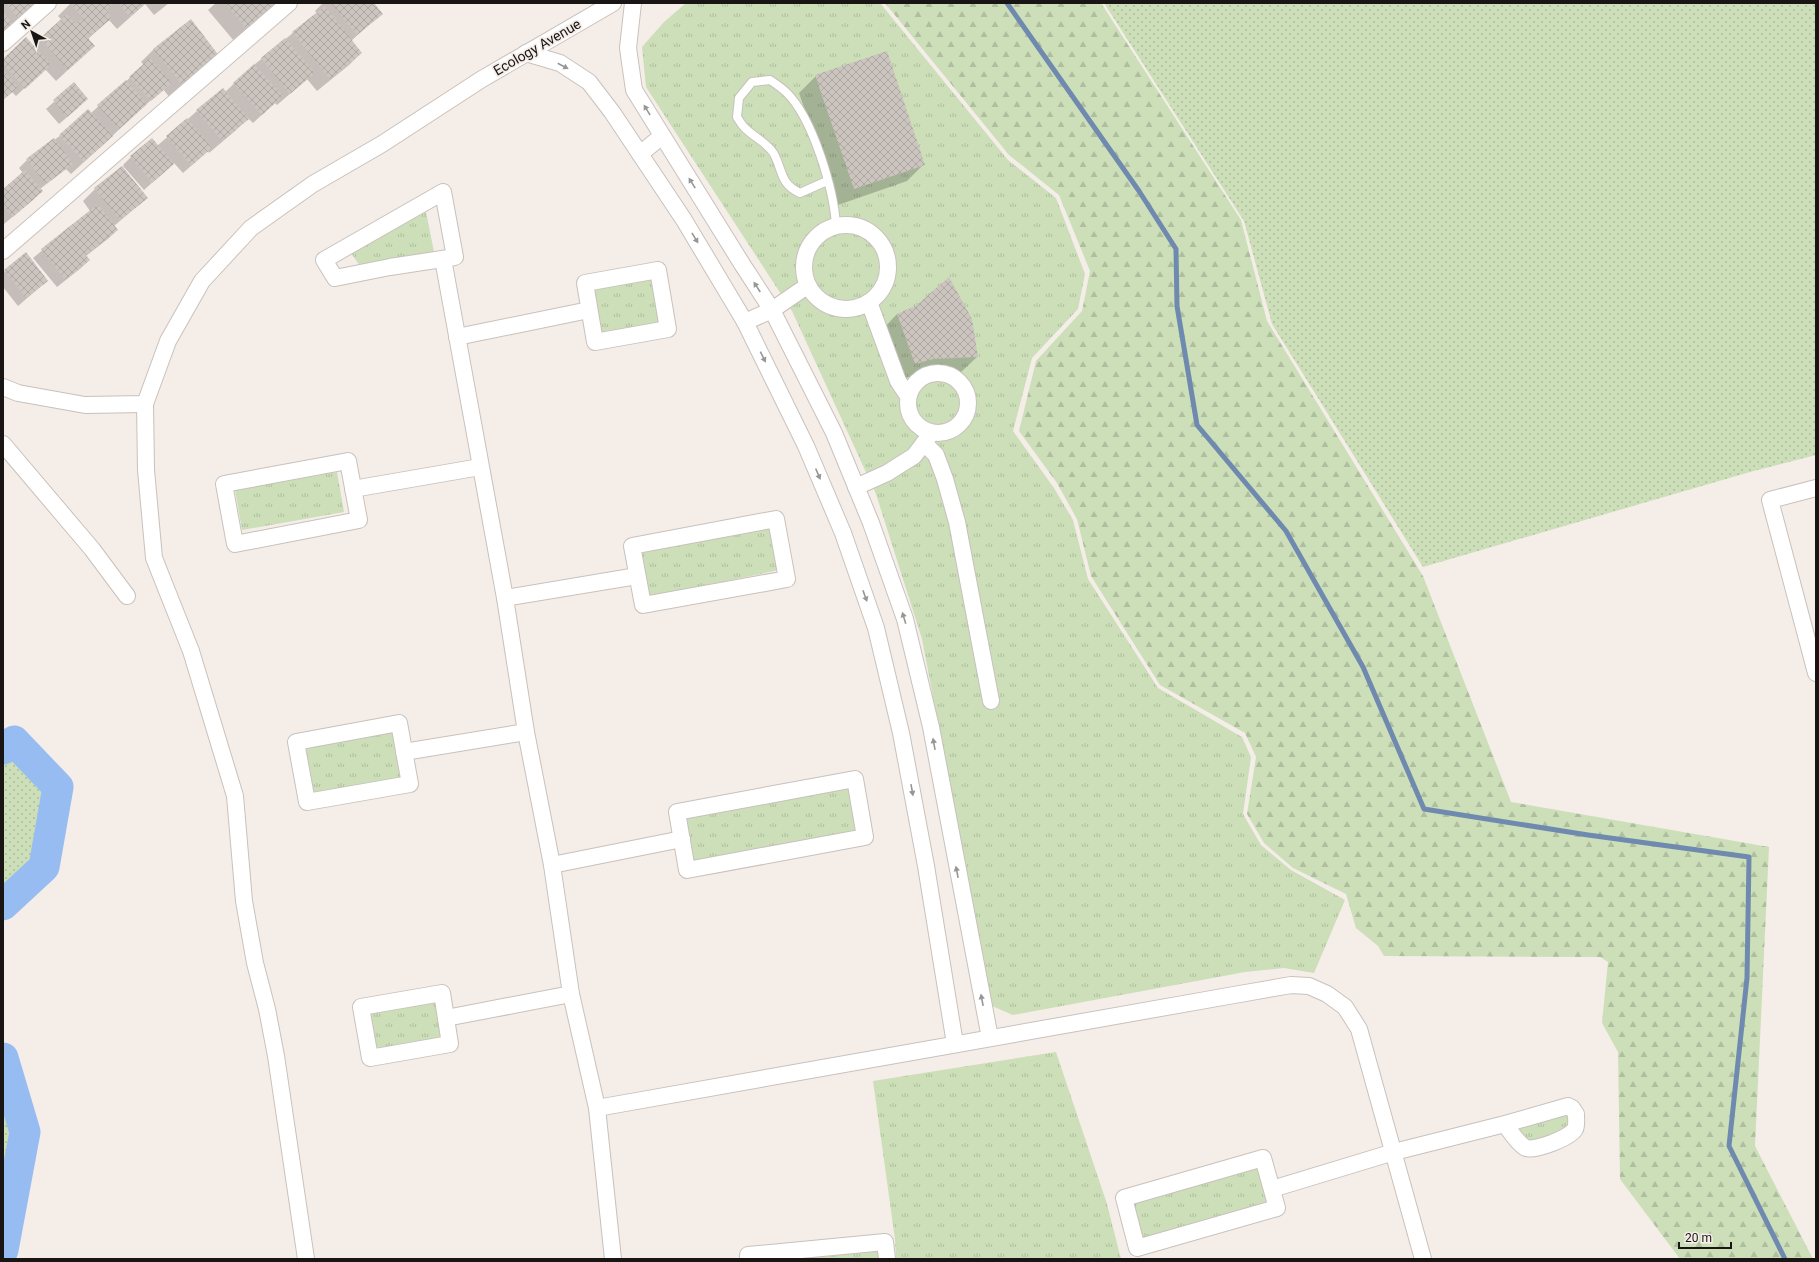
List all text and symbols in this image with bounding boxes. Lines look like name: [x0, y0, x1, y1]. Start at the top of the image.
north arrow: [12, 12, 52, 52]
street label: Ecology Avenue: [490, 16, 584, 78]
text: N: [19, 17, 33, 32]
one-way arrow: [557, 62, 569, 69]
one-way arrow: [643, 105, 651, 115]
one-way arrow: [689, 177, 696, 189]
one-way arrow: [691, 232, 698, 244]
one-way arrow: [753, 282, 761, 292]
one-way arrow: [759, 351, 766, 363]
one-way arrow: [816, 469, 822, 481]
one-way arrow: [862, 590, 868, 602]
one-way arrow: [901, 611, 907, 623]
one-way arrow: [931, 738, 937, 750]
one-way arrow: [909, 784, 915, 796]
one-way arrow: [954, 866, 960, 878]
one-way arrow: [979, 994, 985, 1006]
scale bar: [1679, 1224, 1731, 1250]
text: 20 m: [1685, 1231, 1712, 1245]

